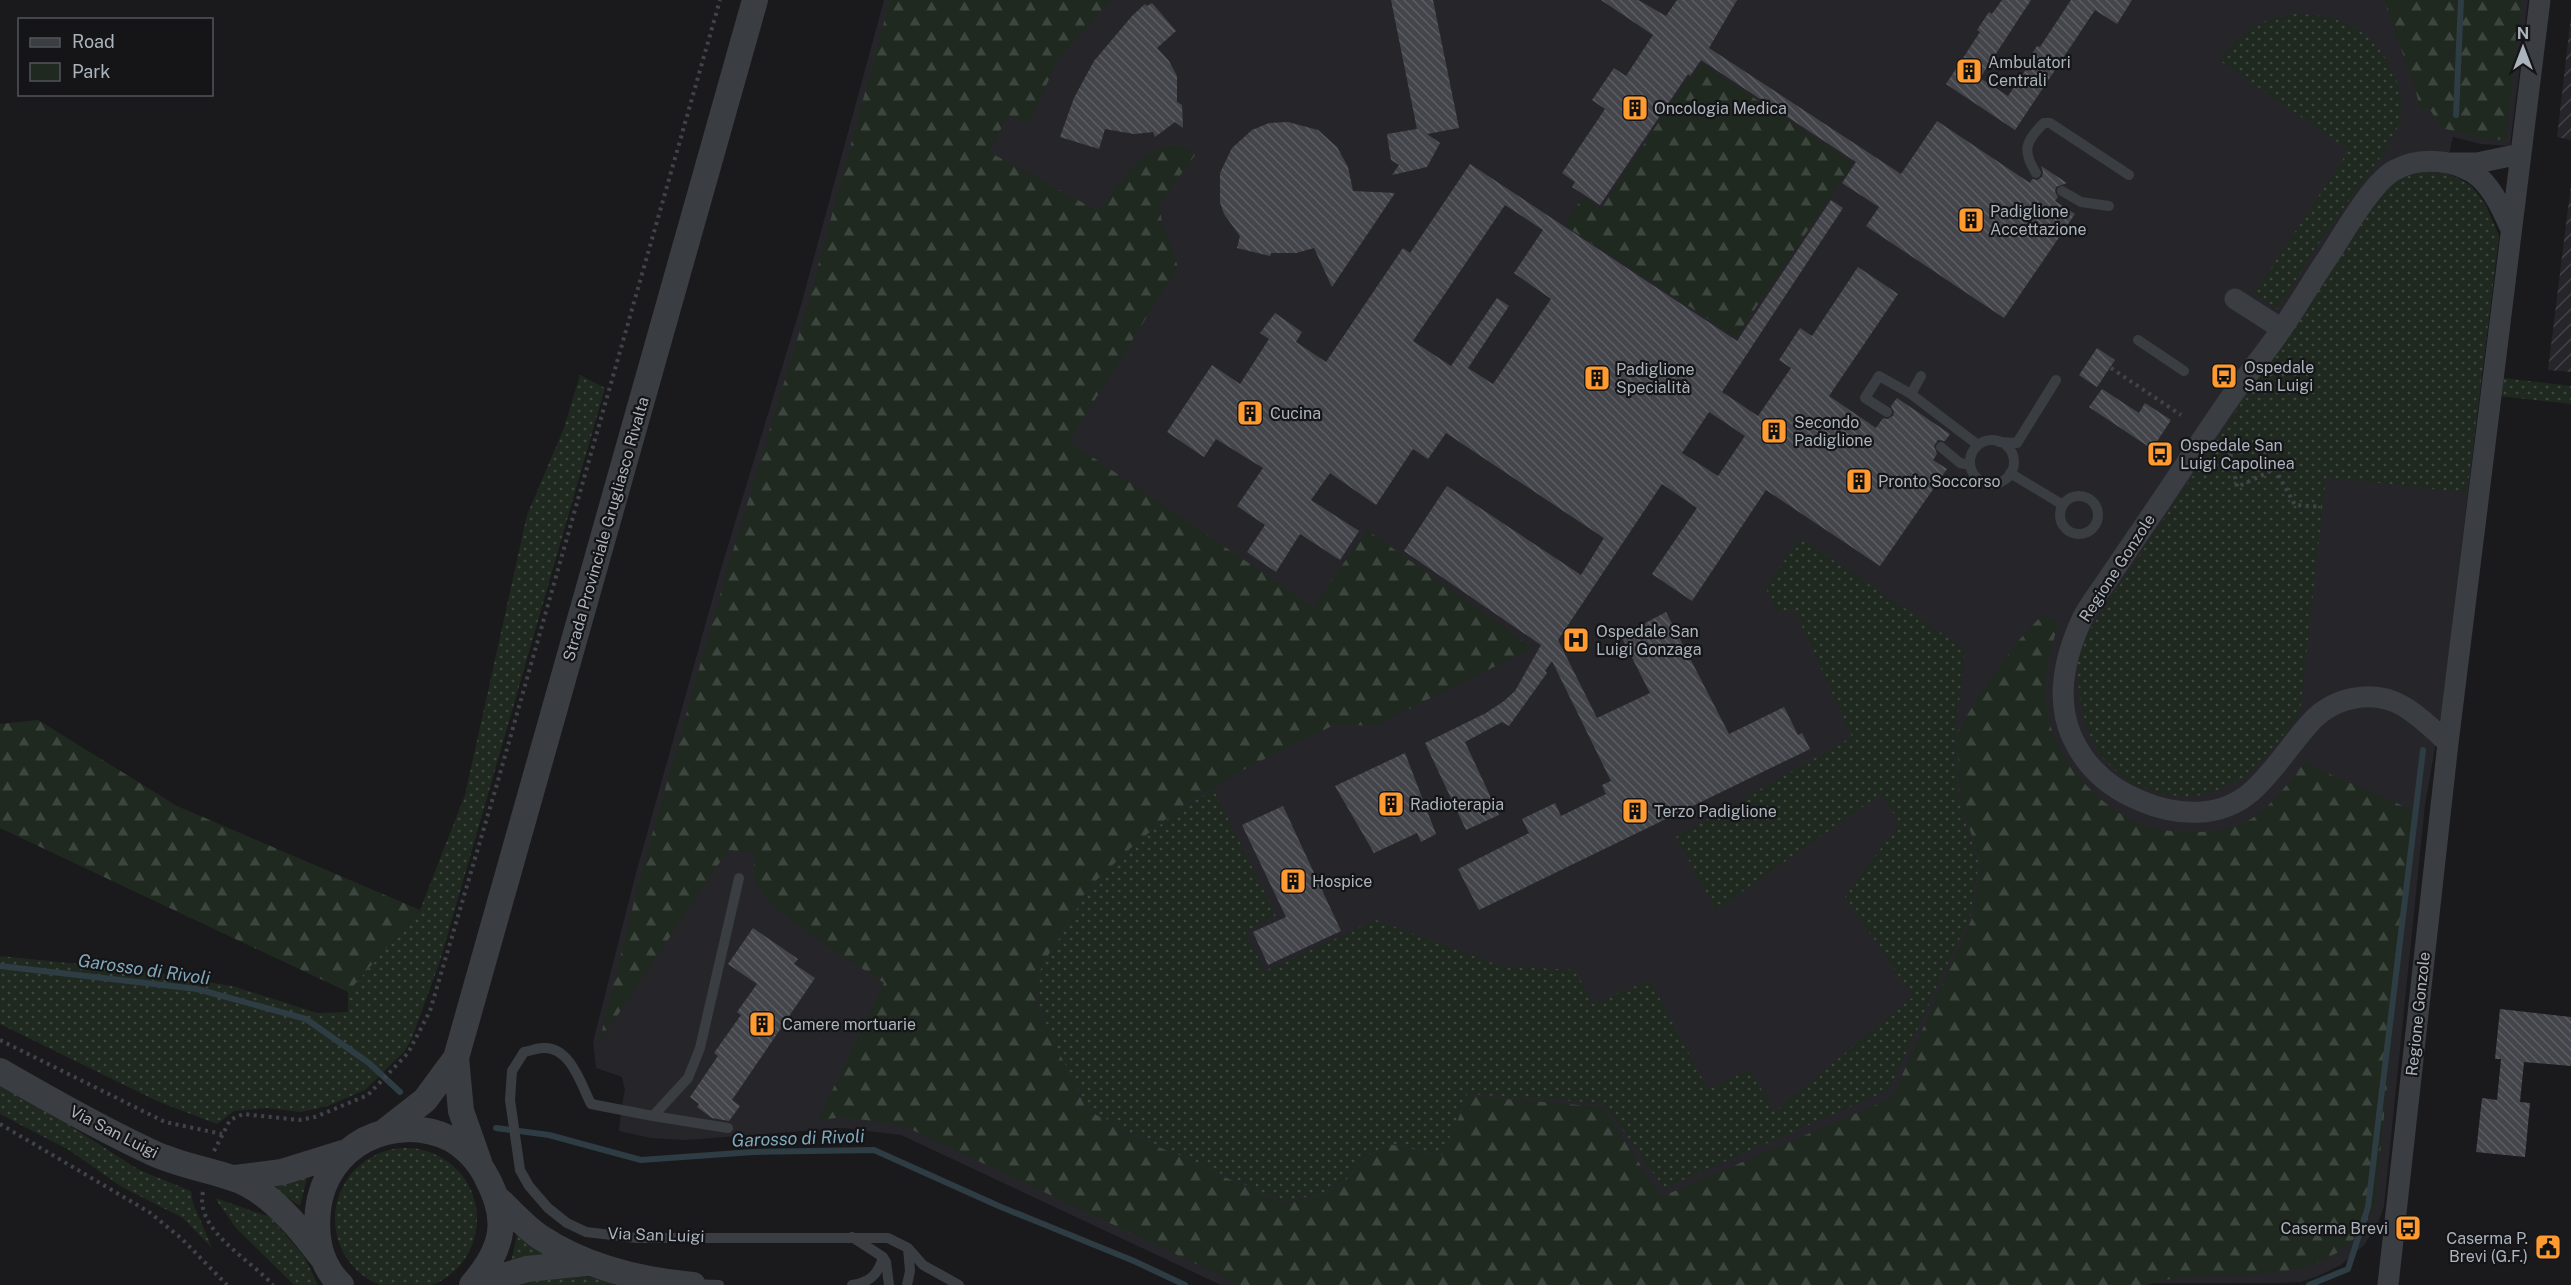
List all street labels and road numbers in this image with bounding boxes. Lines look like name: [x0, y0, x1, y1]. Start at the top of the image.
street label: Strada Provinciale Grugliasco Rivalta: [559, 395, 653, 663]
street label: Regione Gonzole: [2075, 510, 2159, 626]
street label: Regione Gonzole: [2402, 951, 2434, 1077]
street label: Via San Luigi: [67, 1102, 161, 1162]
street label: Via San Luigi: [607, 1224, 705, 1246]

